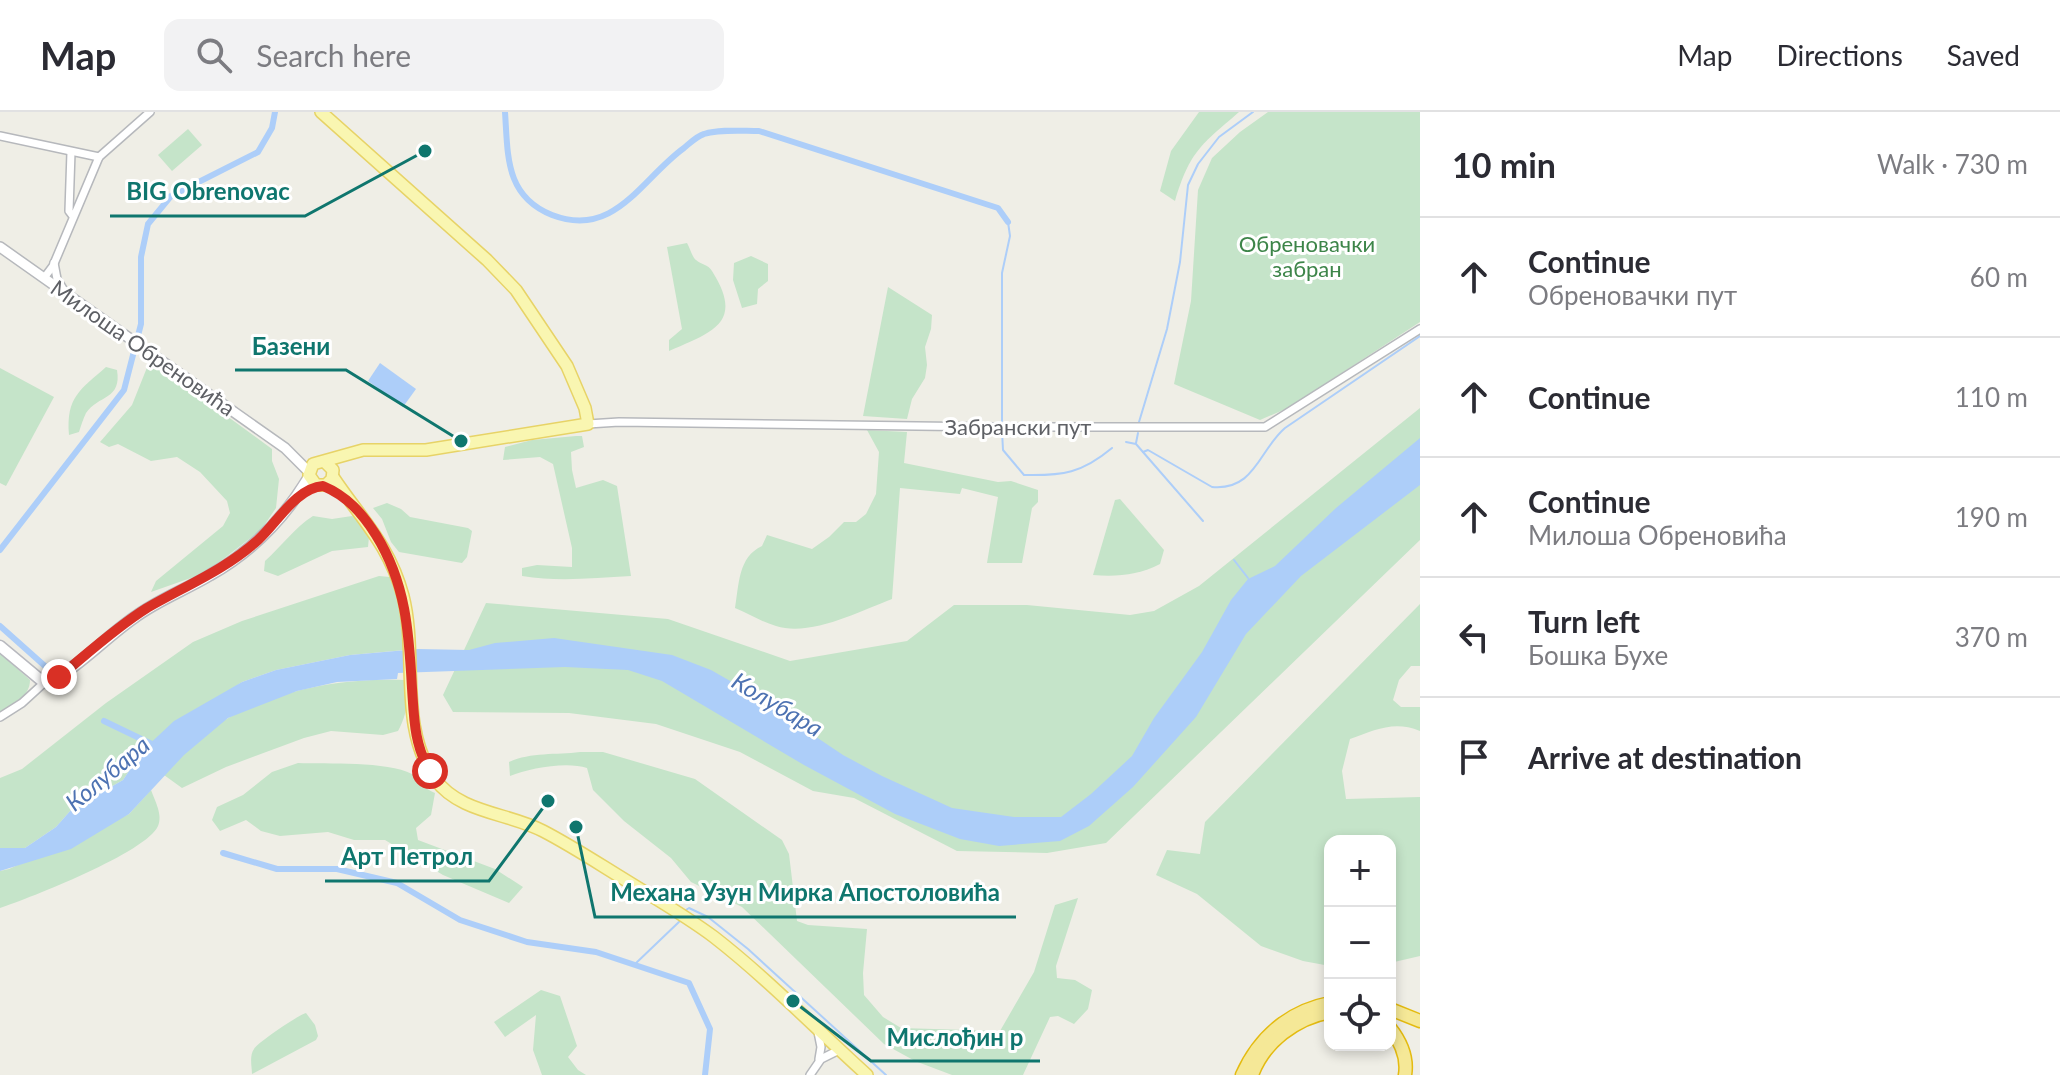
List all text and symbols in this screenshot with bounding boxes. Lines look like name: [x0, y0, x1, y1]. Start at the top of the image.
search box: [164, 19, 724, 91]
text: Map: [40, 32, 116, 78]
icon: search: [192, 33, 236, 77]
text: Search here: [256, 37, 411, 73]
text: Map: [1677, 38, 1732, 72]
text: Directions: [1776, 38, 1903, 72]
text: Saved: [1947, 38, 2020, 72]
text: 10 min: [1452, 144, 1556, 185]
text: Walk · 730 m: [1877, 148, 2028, 180]
callout: BIG Obrenovac: [110, 168, 305, 216]
text: BIG Obrenovac: [126, 176, 290, 205]
park label: Обреновачки забран: [1239, 230, 1375, 282]
text: Continue: [1528, 243, 1651, 279]
icon: ahead: [1452, 255, 1496, 299]
text: 60 m: [1970, 261, 2028, 293]
street label: Милоша Обреновића: [46, 274, 241, 421]
text: Обреновачки пут: [1528, 279, 1737, 311]
callout: Базени: [235, 322, 346, 370]
text: Базени: [252, 331, 330, 360]
icon: ahead: [1452, 375, 1496, 419]
text: Continue: [1528, 379, 1651, 415]
text: 110 m: [1955, 381, 2028, 413]
street label: Забрански пут: [945, 413, 1091, 440]
text: Continue: [1528, 483, 1651, 519]
icon: ahead: [1452, 495, 1496, 539]
text: 190 m: [1955, 501, 2028, 533]
text: Милоша Обреновића: [1528, 519, 1787, 551]
text: Turn left: [1528, 603, 1640, 639]
icon: left: [1452, 615, 1496, 659]
text: 370 m: [1955, 621, 2028, 653]
text: Бошка Бухе: [1528, 639, 1668, 671]
route end: [41, 659, 77, 695]
water label: Колубара: [727, 665, 828, 742]
water label: Колубара: [59, 729, 155, 816]
icon: arrive: [1452, 735, 1496, 779]
text: Arrive at destination: [1528, 739, 1802, 775]
route start: [412, 753, 448, 789]
callout: Арт Петрол: [325, 833, 489, 881]
map controls: [1324, 835, 1396, 1051]
button: +: [1324, 835, 1396, 907]
text: Арт Петрол: [340, 841, 473, 870]
callout: Механа Узун Мирка Апостоловића: [595, 869, 1016, 917]
text: Механа Узун Мирка Апостоловића: [610, 877, 1000, 906]
button: −: [1324, 907, 1396, 979]
button: locate: [1324, 979, 1396, 1051]
callout: Мислођин р: [871, 1013, 1040, 1061]
text: Мислођин р: [887, 1022, 1023, 1051]

